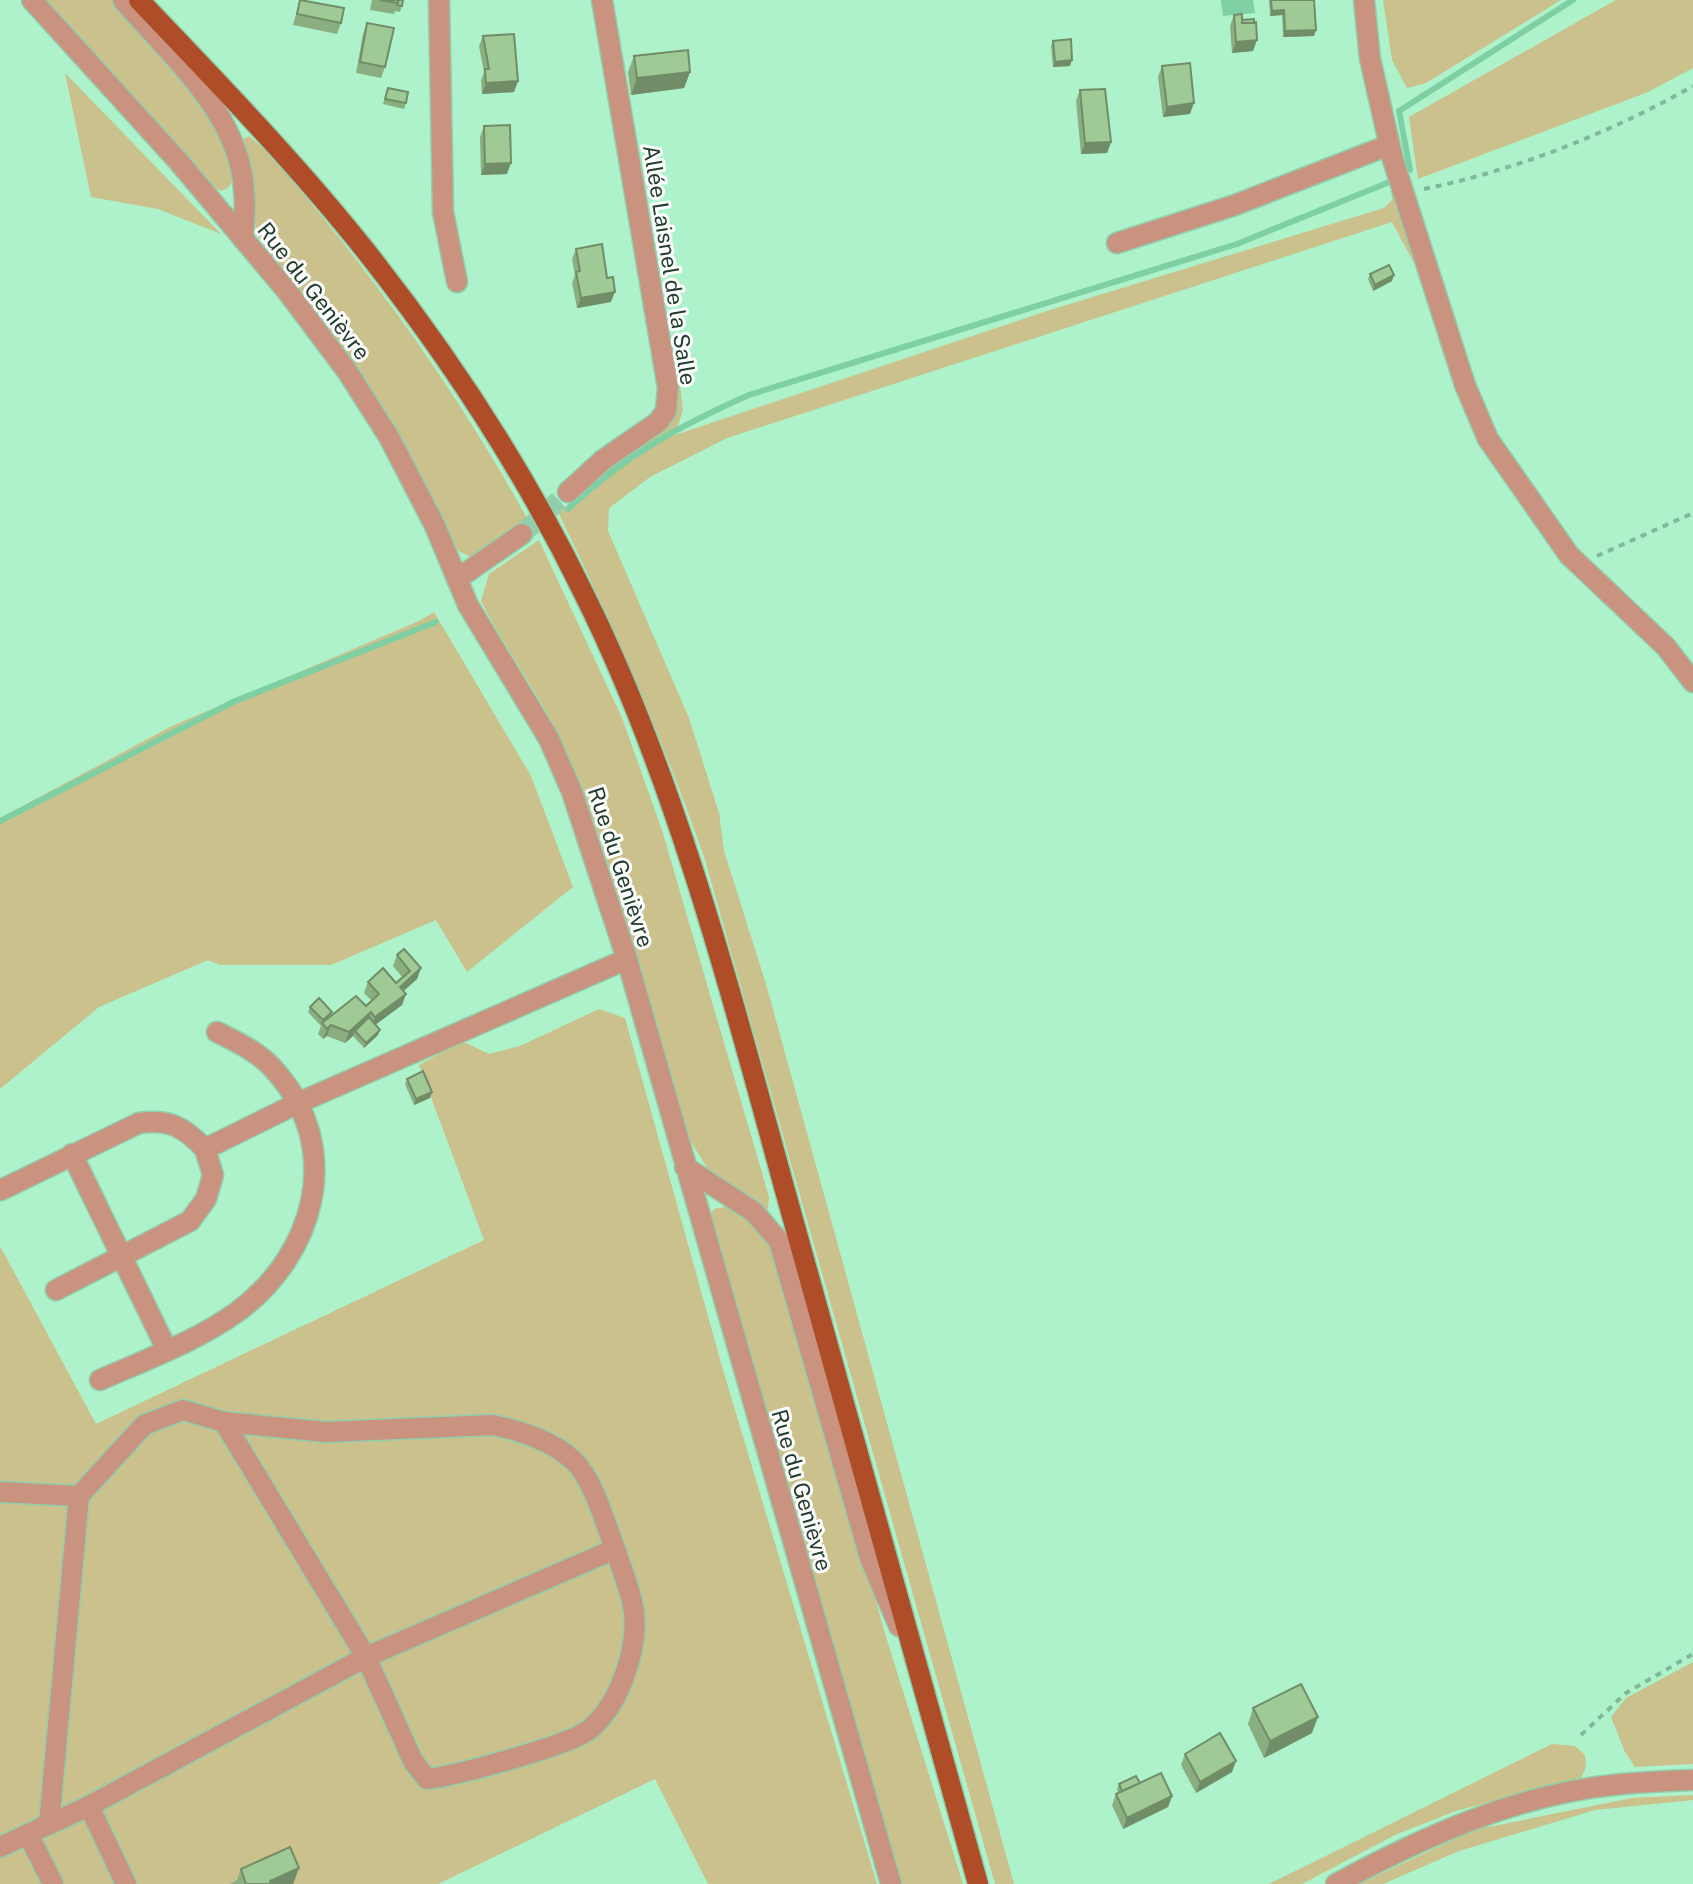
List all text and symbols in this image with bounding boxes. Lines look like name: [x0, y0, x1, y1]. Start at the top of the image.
street label: Allée Laisnel de la Salle: [638, 143, 702, 387]
street label: Rue du Genièvre: [252, 217, 376, 365]
street label: Rue du Genièvre: [583, 784, 659, 950]
street label: Rue du Genièvre: [766, 1406, 838, 1574]

